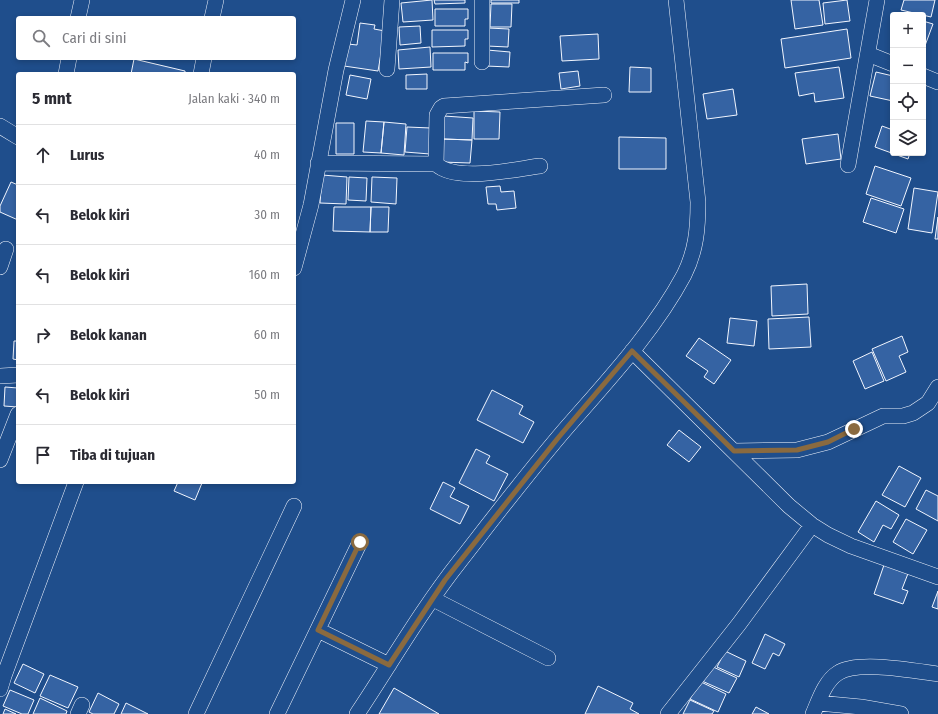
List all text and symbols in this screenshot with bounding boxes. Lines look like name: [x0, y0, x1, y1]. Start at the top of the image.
map controls: [890, 12, 926, 156]
button: +: [890, 12, 926, 48]
search box: [16, 16, 296, 60]
icon: search: [30, 27, 52, 49]
text: Cari di sini: [62, 29, 127, 47]
button: −: [890, 48, 926, 84]
button: locate: [890, 84, 926, 120]
text: 5 mnt: [32, 88, 72, 109]
text: Jalan kaki · 340 m: [188, 91, 280, 106]
button: layers: [890, 120, 926, 156]
icon: ahead: [32, 144, 54, 166]
text: Lurus: [70, 146, 104, 164]
text: 40 m: [254, 147, 280, 162]
icon: left: [32, 204, 54, 226]
text: Belok kiri: [70, 206, 130, 224]
text: 30 m: [254, 207, 280, 222]
icon: left: [32, 264, 54, 286]
text: Belok kiri: [70, 266, 130, 284]
text: 160 m: [249, 267, 280, 282]
icon: right: [32, 324, 54, 346]
text: Belok kanan: [70, 326, 147, 344]
text: 60 m: [254, 327, 280, 342]
icon: left: [32, 384, 54, 406]
text: Belok kiri: [70, 386, 130, 404]
text: 50 m: [254, 387, 280, 402]
route end: [845, 420, 863, 438]
icon: arrive: [32, 444, 54, 466]
text: Tiba di tujuan: [70, 446, 155, 464]
route start: [351, 533, 369, 551]

